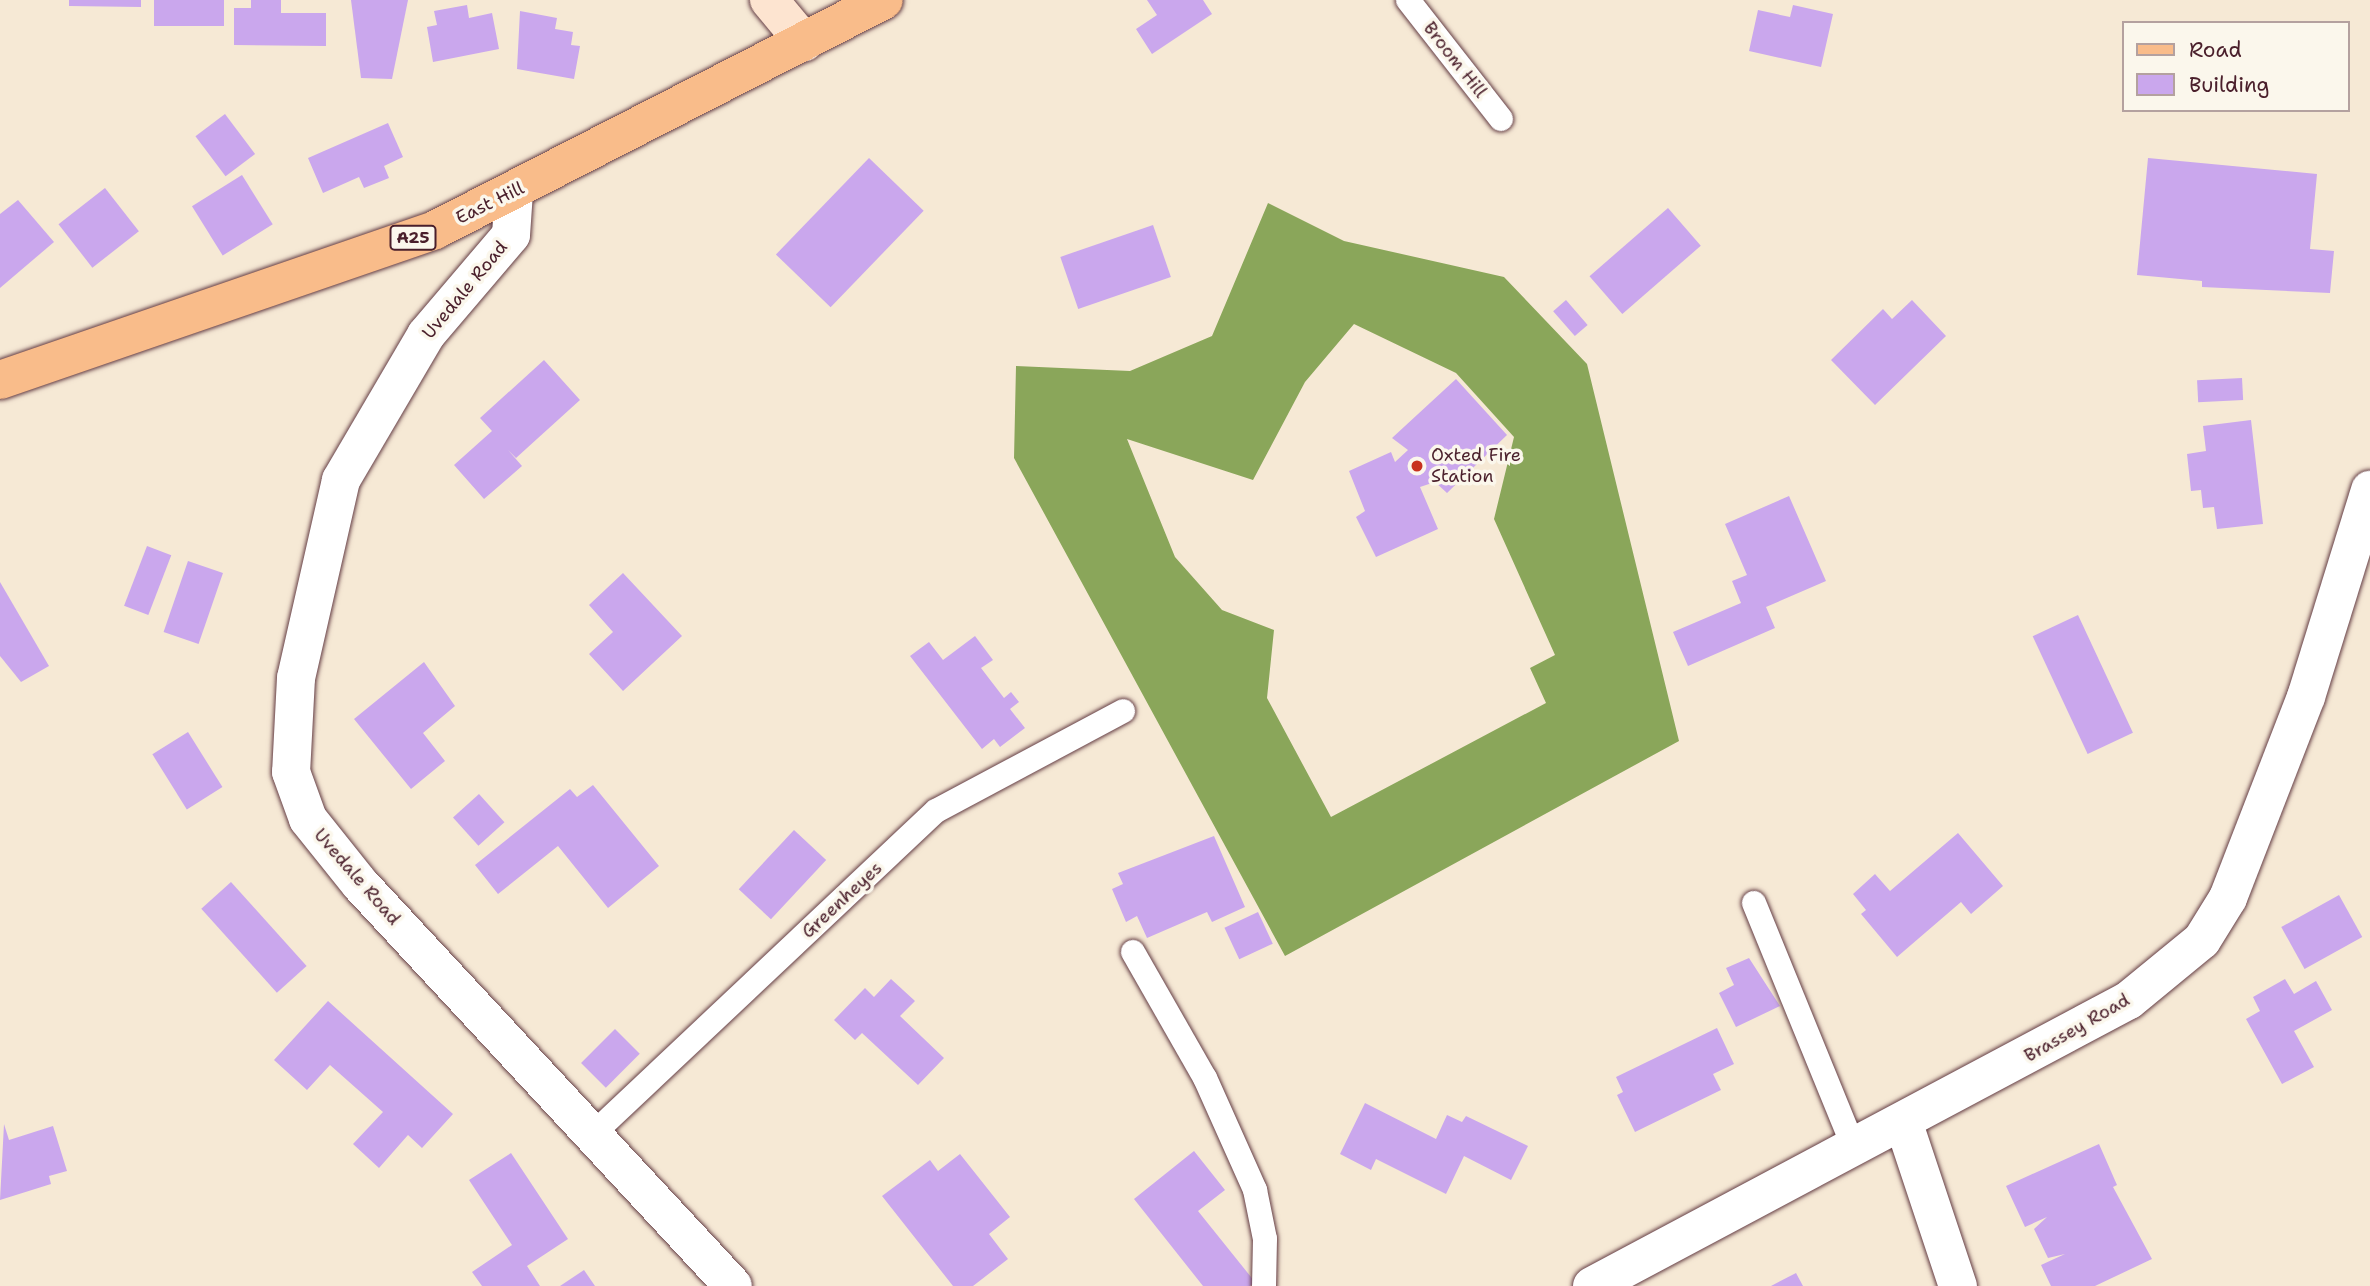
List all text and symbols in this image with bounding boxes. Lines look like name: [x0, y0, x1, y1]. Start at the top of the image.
street label: Broom Hill: [1419, 18, 1491, 102]
legend: [2122, 21, 2349, 112]
text: Road: [2189, 36, 2242, 64]
text: Building: [2189, 71, 2269, 99]
street label: East Hill: [452, 177, 528, 229]
road number: A25: [388, 226, 438, 250]
street label: Uvedale Road: [418, 237, 512, 343]
place label: Oxted Fire Station: [1431, 445, 1521, 488]
marker: Oxted Fire Station: [1409, 458, 1425, 474]
street label: Uvedale Road: [309, 824, 405, 930]
street label: Greenheyes: [797, 857, 887, 943]
street label: Brassey Road: [2021, 989, 2133, 1067]

